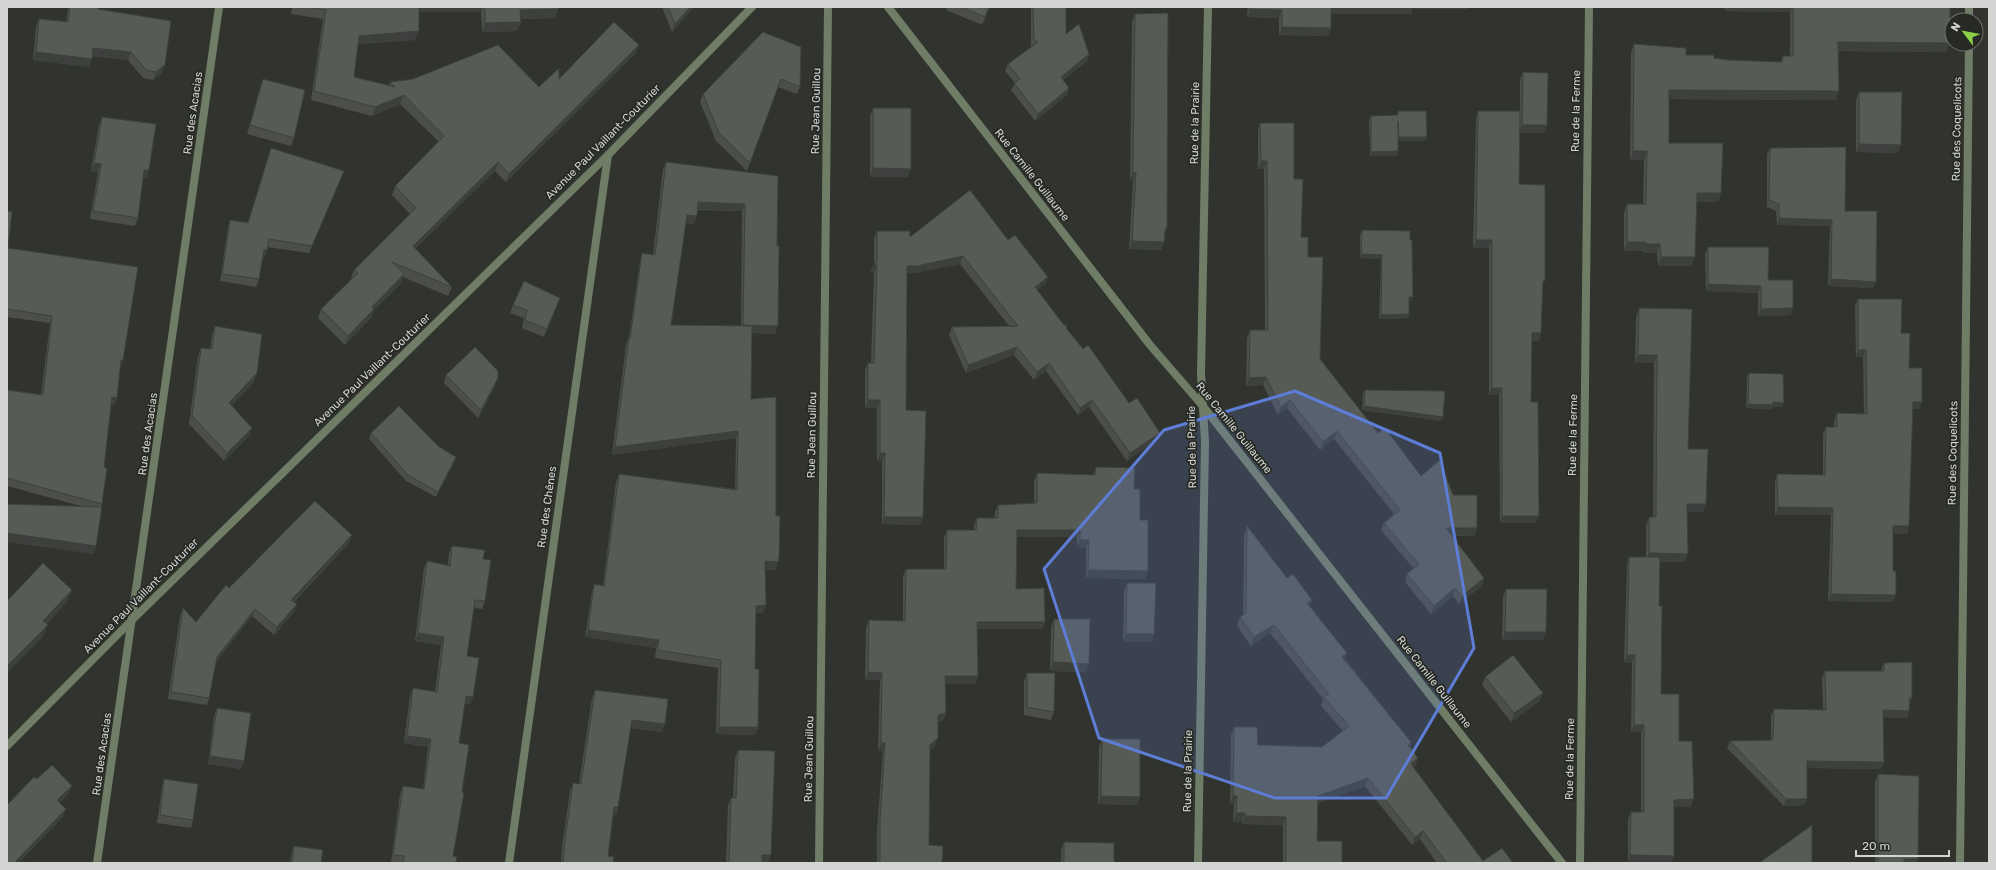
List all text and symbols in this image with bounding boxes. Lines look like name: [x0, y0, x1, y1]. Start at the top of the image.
north arrow: [1944, 12, 1984, 52]
text: N: [1948, 20, 1964, 34]
street label: Rue Jean Guillou: [809, 68, 823, 154]
street label: Rue des Acacias: [181, 70, 205, 155]
street label: Rue de la Ferme: [1569, 70, 1583, 152]
street label: Rue des Coquelicots: [1950, 76, 1964, 181]
street label: Avenue Paul Vaillant-Couturier: [543, 81, 664, 202]
street label: Rue de la Prairie: [1188, 82, 1202, 164]
street label: Rue Camille Guillaume: [992, 126, 1072, 224]
street label: Avenue Paul Vaillant-Couturier: [311, 310, 434, 429]
street label: Rue Camille Guillaume: [1193, 380, 1275, 476]
street label: Rue des Acacias: [136, 391, 160, 476]
street label: Rue Jean Guillou: [805, 392, 819, 478]
street label: Rue de la Ferme: [1566, 394, 1580, 476]
street label: Rue des Coquelicots: [1946, 400, 1960, 505]
street label: Rue de la Prairie: [1185, 406, 1199, 488]
street label: Rue des Chênes: [535, 465, 559, 549]
street label: Avenue Paul Vaillant-Couturier: [81, 535, 202, 656]
street label: Rue Camille Guillaume: [1394, 633, 1474, 731]
street label: Rue des Acacias: [90, 711, 114, 796]
street label: Rue Jean Guillou: [802, 716, 816, 802]
street label: Rue de la Ferme: [1563, 718, 1577, 800]
street label: Rue de la Prairie: [1181, 730, 1195, 812]
scale bar: [1856, 832, 1949, 858]
text: 20 m: [1862, 839, 1890, 853]

